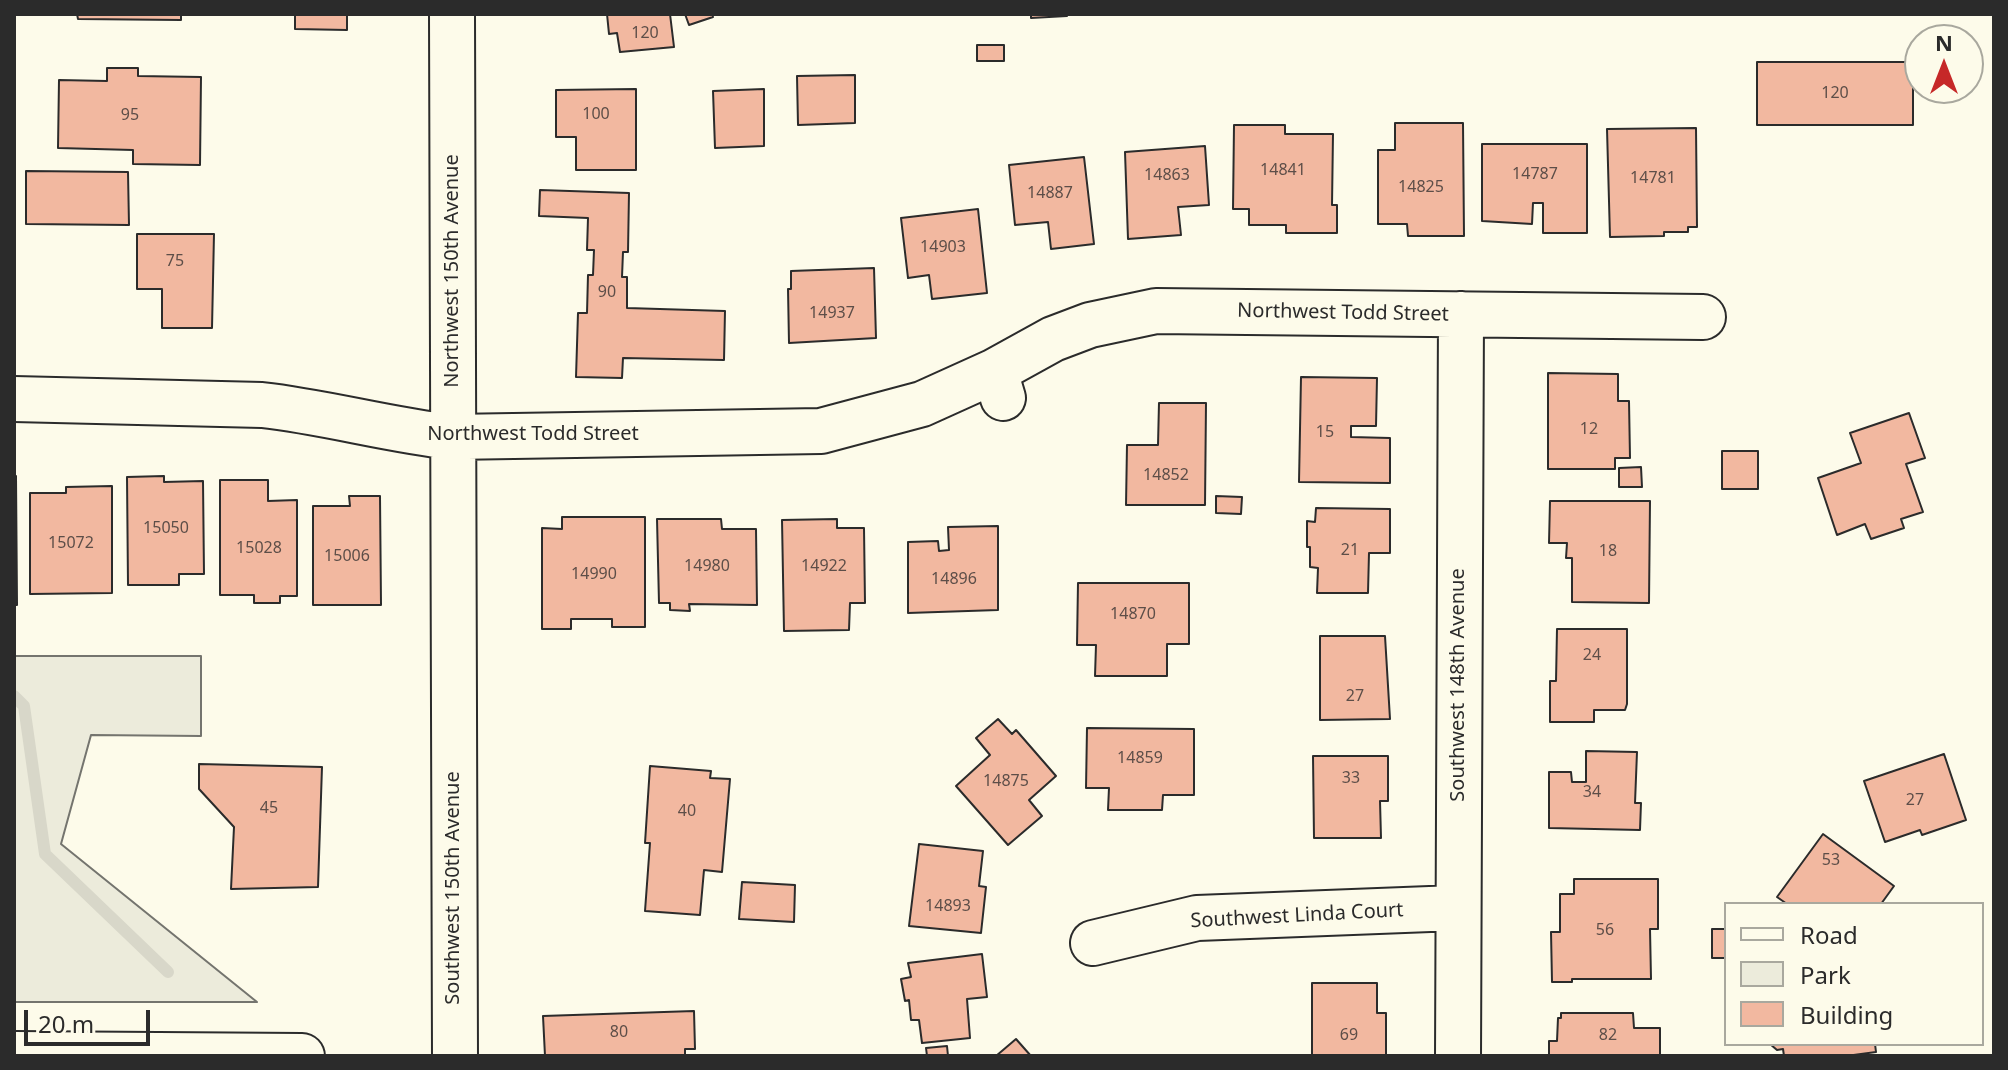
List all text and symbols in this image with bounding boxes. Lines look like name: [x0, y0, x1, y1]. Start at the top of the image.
house number: 120: [631, 23, 659, 43]
north arrow: [1904, 24, 1984, 104]
text: N: [1935, 27, 1953, 57]
house number: 120: [1821, 83, 1849, 103]
house number: 100: [582, 104, 610, 124]
house number: 95: [121, 105, 139, 125]
street label: Northwest 150th Avenue: [440, 154, 464, 388]
house number: 14841: [1260, 160, 1306, 180]
house number: 14787: [1512, 164, 1558, 184]
house number: 14863: [1144, 165, 1190, 185]
house number: 14781: [1630, 168, 1676, 188]
house number: 14825: [1398, 177, 1444, 197]
house number: 14887: [1027, 183, 1073, 203]
house number: 14903: [920, 237, 966, 257]
house number: 75: [166, 251, 184, 271]
house number: 90: [598, 282, 616, 302]
street label: Northwest Todd Street: [1237, 299, 1449, 327]
house number: 14937: [809, 303, 855, 323]
house number: 12: [1580, 419, 1598, 439]
street label: Northwest Todd Street: [427, 422, 639, 446]
house number: 15: [1316, 422, 1334, 442]
house number: 14852: [1143, 465, 1189, 485]
house number: 15050: [143, 518, 189, 538]
house number: 15072: [48, 533, 94, 553]
house number: 15028: [236, 538, 282, 558]
house number: 21: [1341, 540, 1359, 560]
house number: 18: [1599, 541, 1617, 561]
house number: 15006: [324, 546, 370, 566]
house number: 14980: [684, 556, 730, 576]
house number: 14922: [801, 556, 847, 576]
house number: 14990: [571, 564, 617, 584]
street label: Southwest 148th Avenue: [1446, 568, 1470, 802]
house number: 14896: [931, 569, 977, 589]
house number: 14870: [1110, 604, 1156, 624]
house number: 24: [1583, 645, 1601, 665]
house number: 27: [1346, 686, 1364, 706]
house number: 14859: [1117, 748, 1163, 768]
house number: 33: [1342, 768, 1360, 788]
street label: Southwest 150th Avenue: [441, 771, 465, 1005]
house number: 14875: [983, 771, 1029, 791]
house number: 34: [1583, 782, 1601, 802]
house number: 27: [1906, 790, 1924, 810]
house number: 45: [260, 798, 278, 818]
house number: 40: [678, 801, 696, 821]
house number: 53: [1822, 850, 1840, 870]
house number: 14893: [925, 896, 971, 916]
street label: Southwest Linda Court: [1190, 898, 1404, 934]
legend: [1724, 902, 1984, 1046]
text: Road: [1800, 918, 1858, 951]
house number: 56: [1596, 920, 1614, 940]
text: Park: [1800, 958, 1851, 991]
scale bar: [28, 994, 154, 1044]
text: Building: [1800, 998, 1893, 1031]
text: 20 m: [38, 1007, 94, 1040]
house number: 80: [610, 1022, 628, 1042]
house number: 69: [1340, 1025, 1358, 1045]
house number: 82: [1599, 1025, 1617, 1045]

